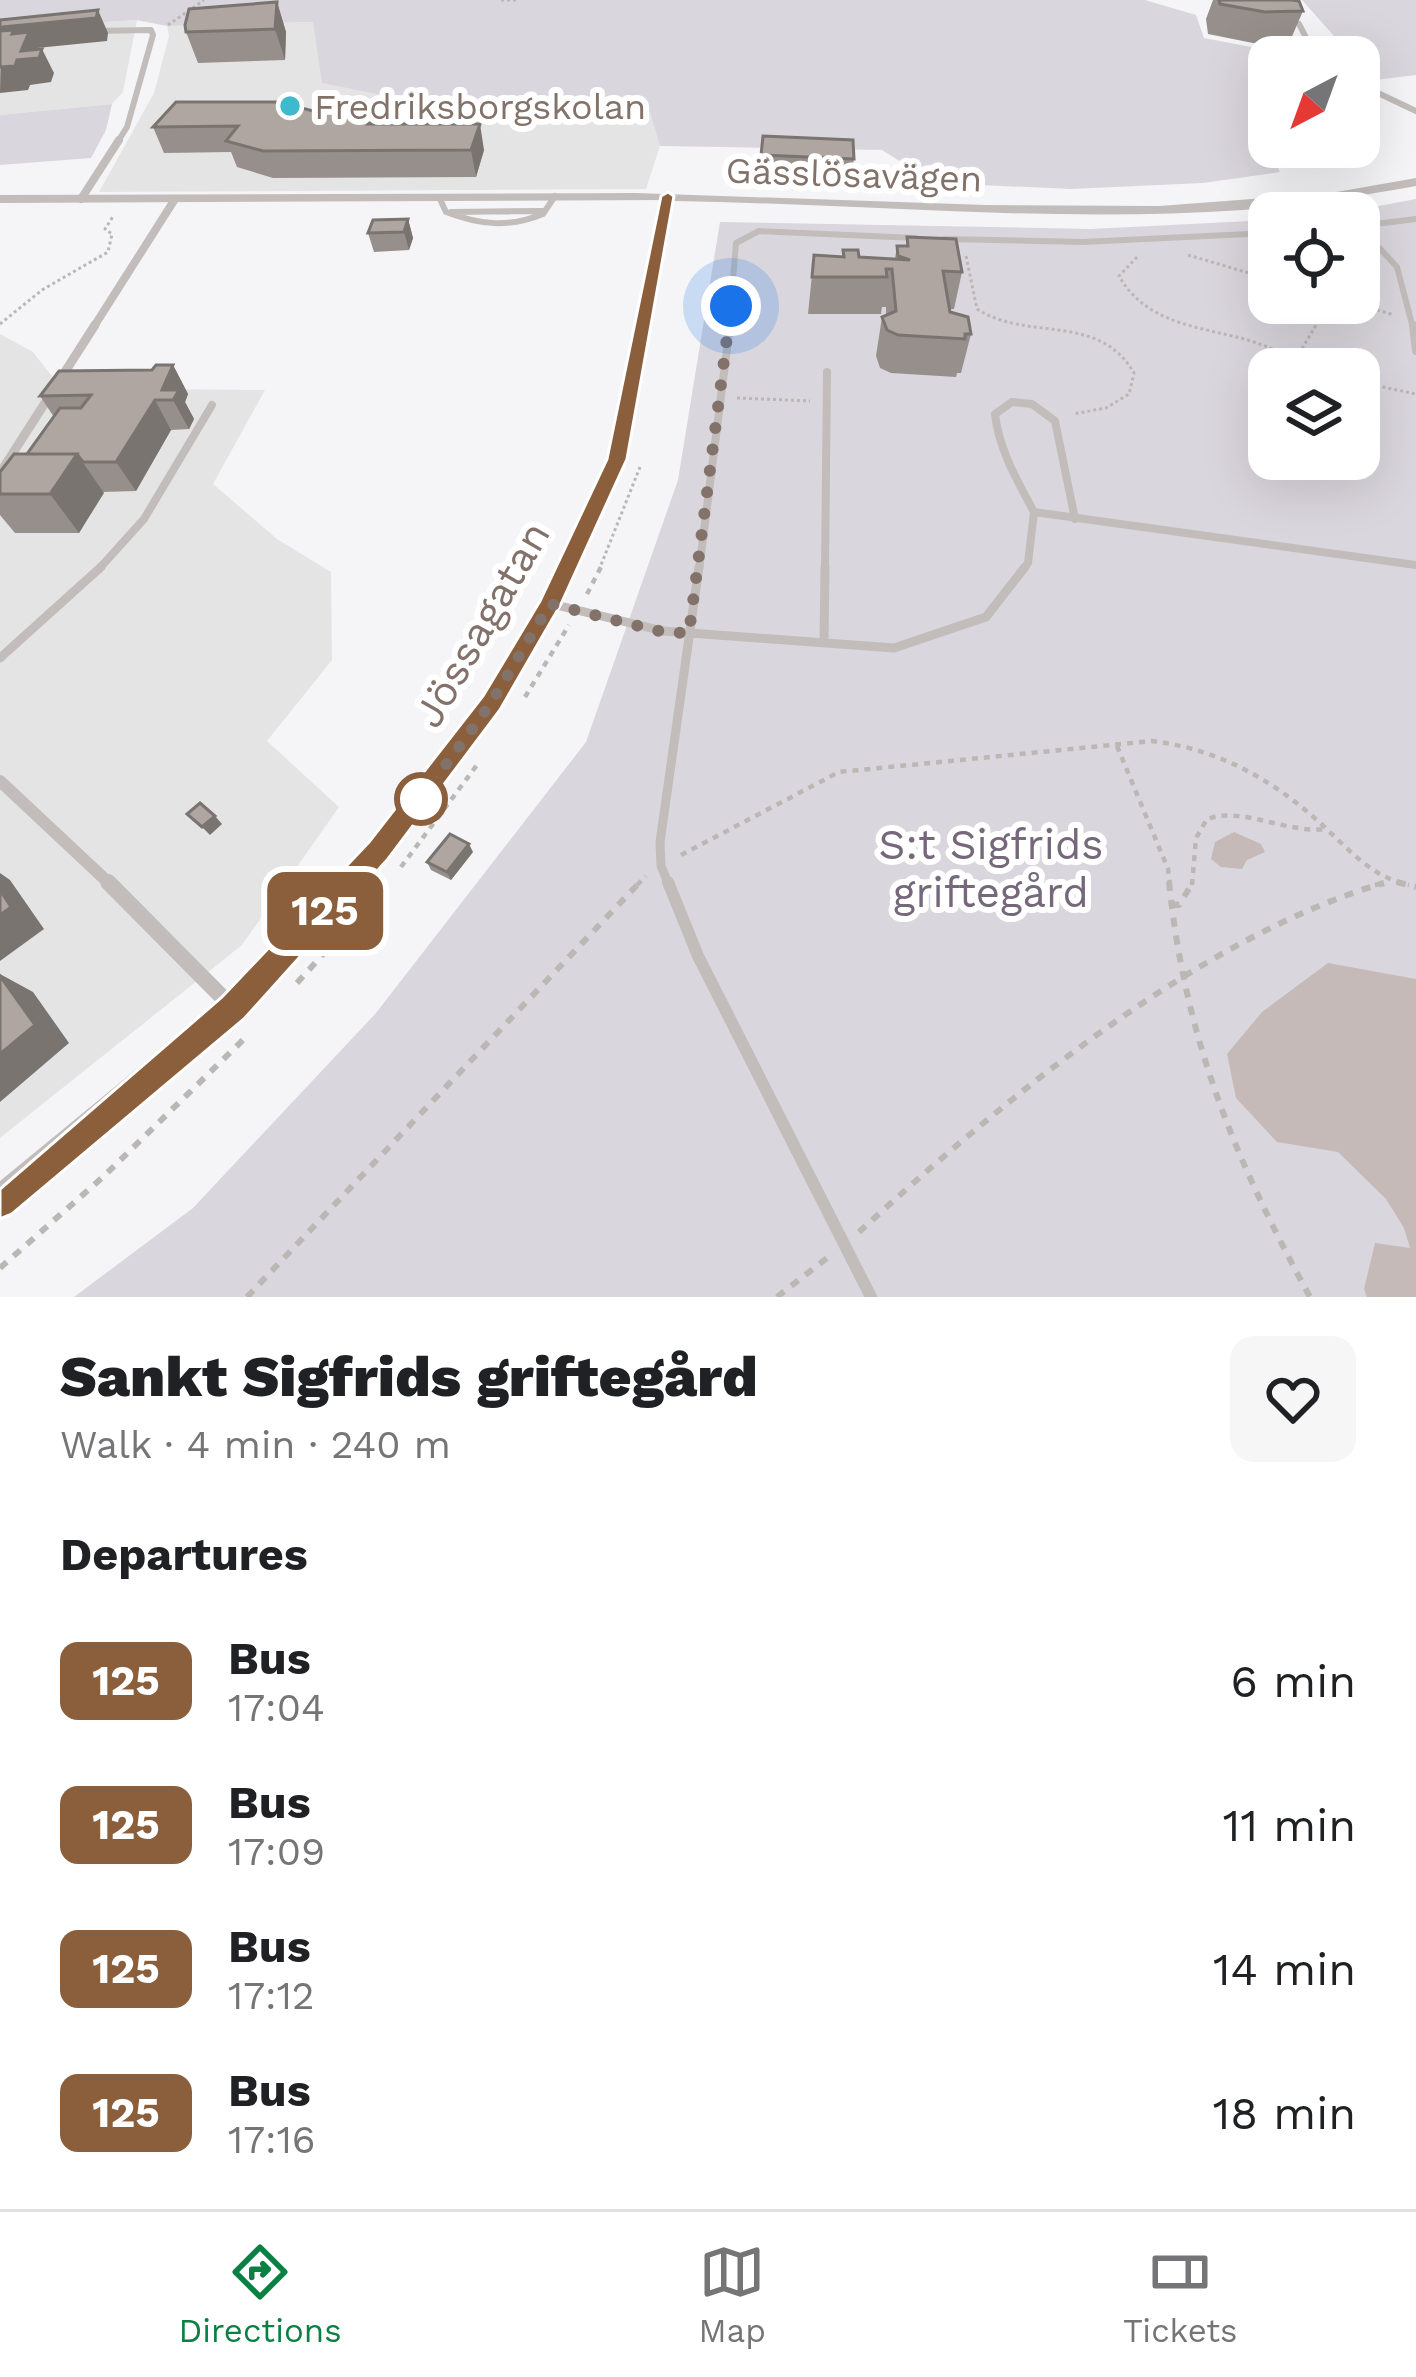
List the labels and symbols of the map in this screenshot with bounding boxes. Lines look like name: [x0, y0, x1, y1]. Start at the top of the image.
north arrow: [1248, 36, 1380, 168]
place label: Fredriksborgskolan: [314, 86, 646, 128]
marker: Fredriksborgskolan: [277, 93, 303, 119]
street label: Gässlösavägen: [725, 150, 983, 200]
your location: [701, 276, 761, 336]
street label: Jössagatan: [403, 513, 560, 736]
unlabelled marker: [396, 774, 446, 824]
park label: S:t Sigfrids griftegård: [879, 820, 1103, 917]
line badge: 125: [256, 872, 394, 950]

